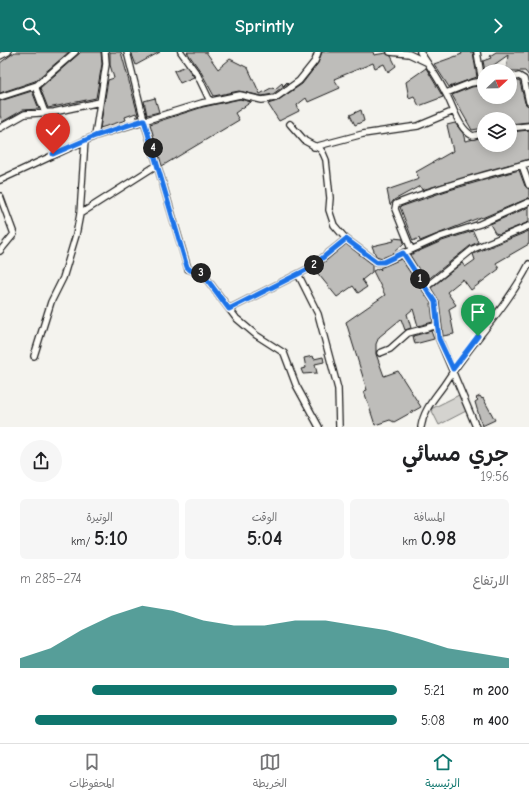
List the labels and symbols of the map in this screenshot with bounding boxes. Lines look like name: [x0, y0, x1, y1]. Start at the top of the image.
north arrow: [477, 64, 517, 104]
pin: [36, 113, 70, 154]
pin: 4: [143, 138, 163, 158]
pin: 2: [304, 255, 324, 275]
pin: 3: [191, 263, 211, 283]
pin: 1: [410, 269, 430, 289]
pin: [461, 295, 495, 336]

